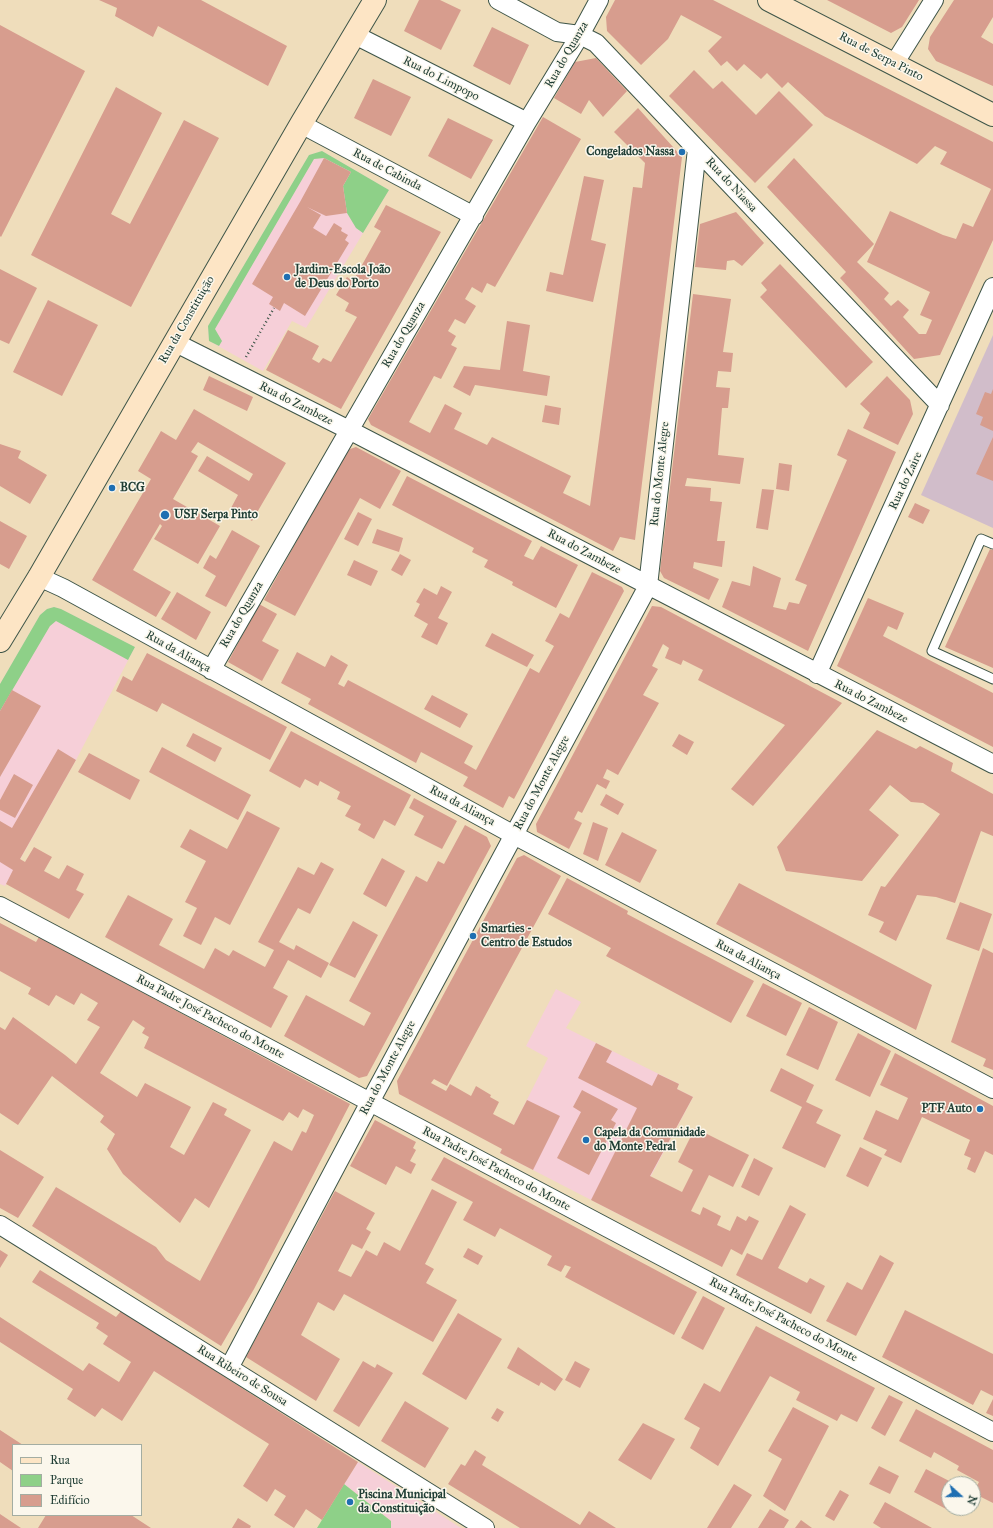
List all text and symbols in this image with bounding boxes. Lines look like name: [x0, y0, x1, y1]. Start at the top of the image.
street label: Rua do Quanza: [542, 19, 592, 91]
street label: Rua de Serpa Pinto: [836, 29, 926, 85]
street label: Rua do Limpopo: [400, 54, 482, 104]
place label: Congelados Nassa: [586, 145, 674, 159]
street label: Rua de Cabinda: [350, 146, 424, 194]
marker: Congelados Nassa: [677, 147, 687, 157]
street label: Rua do Niassa: [702, 155, 760, 215]
place label: Jardim-Escola João de Deus do Porto: [295, 263, 390, 291]
marker: Jardim-Escola João de Deus do Porto: [282, 272, 292, 282]
street label: Rua da Constituição: [156, 274, 218, 366]
street label: Rua do Quanza: [379, 299, 429, 371]
street label: Rua do Zambeze: [257, 379, 335, 429]
street label: Rua do Monte Alegre: [647, 421, 673, 527]
street label: Rua do Zaire: [886, 450, 926, 512]
place label: BCG: [120, 481, 145, 495]
marker: BCG: [107, 483, 117, 493]
place label: USF Serpa Pinto: [174, 508, 258, 522]
marker: USF Serpa Pinto: [159, 509, 171, 521]
street label: Rua do Zambeze: [545, 527, 623, 577]
street label: Rua do Quanza: [217, 579, 267, 651]
street label: Rua da Aliança: [143, 628, 213, 676]
street label: Rua do Zambeze: [832, 677, 910, 727]
street label: Rua do Monte Alegre: [511, 733, 573, 833]
street label: Rua da Aliança: [427, 783, 497, 829]
place label: Smarties - Centro de Estudos: [481, 922, 572, 950]
marker: Smarties - Centro de Estudos: [468, 931, 478, 941]
street label: Rua da Aliança: [713, 937, 783, 983]
street label: Rua Padre José Pacheco do Monte: [133, 972, 287, 1062]
street label: Rua do Monte Alegre: [357, 1018, 419, 1118]
place label: PTF Auto: [922, 1102, 972, 1116]
marker: PTF Auto: [975, 1104, 985, 1114]
street label: Rua Padre José Pacheco do Monte: [419, 1124, 573, 1214]
place label: Capela da Comunidade do Monte Pedral: [594, 1126, 705, 1154]
marker: Capela da Comunidade do Monte Pedral: [581, 1135, 591, 1145]
street label: Rua Padre José Pacheco do Monte: [706, 1275, 860, 1365]
street label: Rua Ribeiro de Sousa: [194, 1342, 290, 1410]
legend: [12, 1444, 142, 1516]
text: Rua: [50, 1453, 70, 1467]
text: Parque: [50, 1473, 83, 1487]
north arrow: [941, 1476, 981, 1516]
place label: Piscina Municipal da Constituição: [358, 1488, 446, 1516]
text: Edifício: [50, 1493, 90, 1507]
text: N: [964, 1493, 979, 1507]
marker: Piscina Municipal da Constituição: [345, 1497, 355, 1507]

